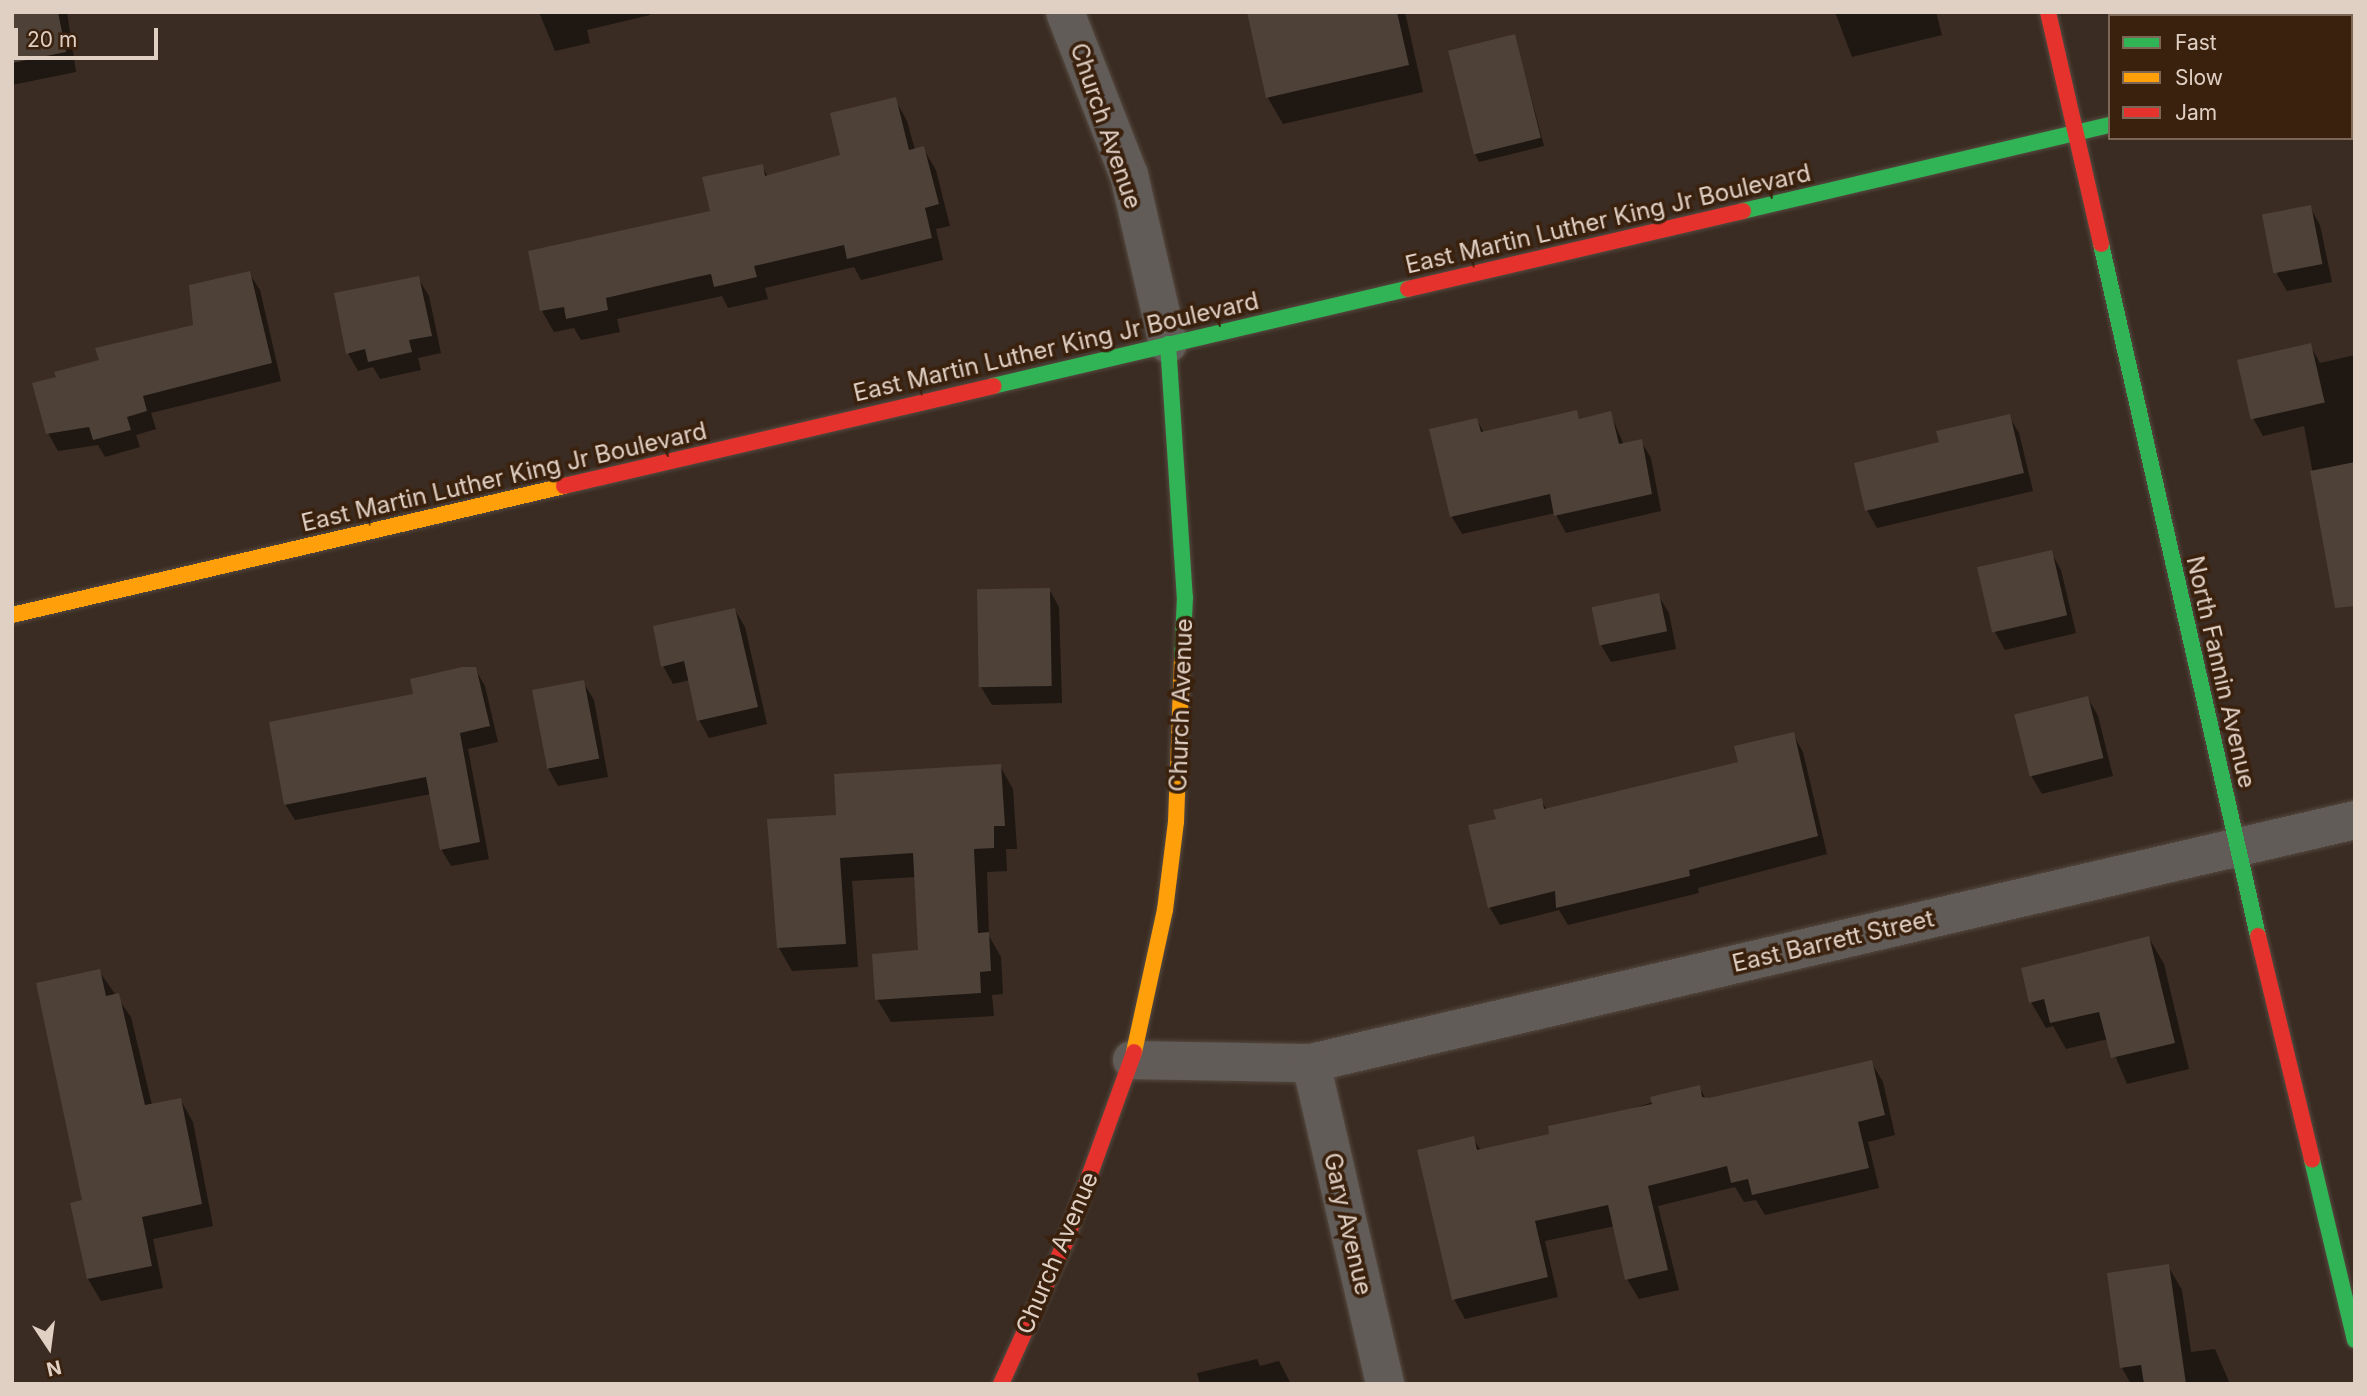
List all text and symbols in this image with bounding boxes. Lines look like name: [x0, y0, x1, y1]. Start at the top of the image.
scale bar: [18, 14, 161, 58]
legend: [2108, 14, 2353, 140]
text: 20 m: [27, 27, 77, 52]
text: Fast: [2175, 30, 2217, 55]
street label: Church Avenue: [1064, 39, 1148, 213]
text: Slow: [2175, 65, 2223, 90]
text: Jam: [2175, 100, 2217, 125]
street label: East Martin Luther King Jr Boulevard: [1403, 158, 1813, 280]
street label: East Martin Luther King Jr Boulevard: [851, 286, 1261, 408]
street label: East Martin Luther King Jr Boulevard: [299, 416, 709, 538]
street label: North Fannin Avenue: [2180, 553, 2262, 791]
street label: Church Avenue: [1164, 618, 1198, 792]
street label: East Barrett Street: [1729, 904, 1937, 978]
street label: Gary Avenue: [1318, 1150, 1378, 1298]
street label: Church Avenue: [1010, 1168, 1104, 1338]
north arrow: [14, 1312, 84, 1382]
text: N: [44, 1355, 63, 1381]

